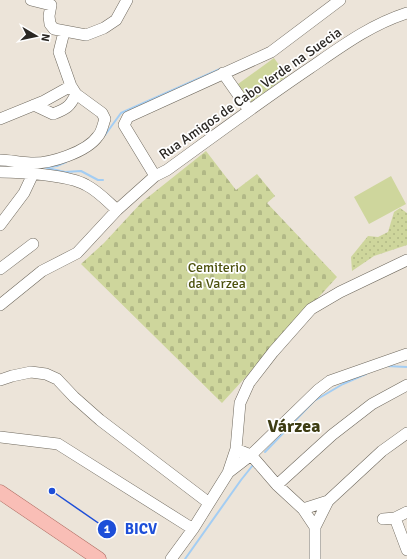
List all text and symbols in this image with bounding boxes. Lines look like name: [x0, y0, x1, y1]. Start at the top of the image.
north arrow: [16, 16, 56, 56]
street label: Rua Amigos de Cabo Verde na Suecia: [156, 24, 345, 163]
text: N: [38, 33, 52, 42]
park label: Cemiterio da Varzea: [188, 259, 246, 292]
district label: Várzea: [268, 415, 320, 437]
callout: BICV: [97, 515, 166, 542]
text: BICV: [125, 520, 157, 538]
text: 1: [104, 522, 111, 537]

